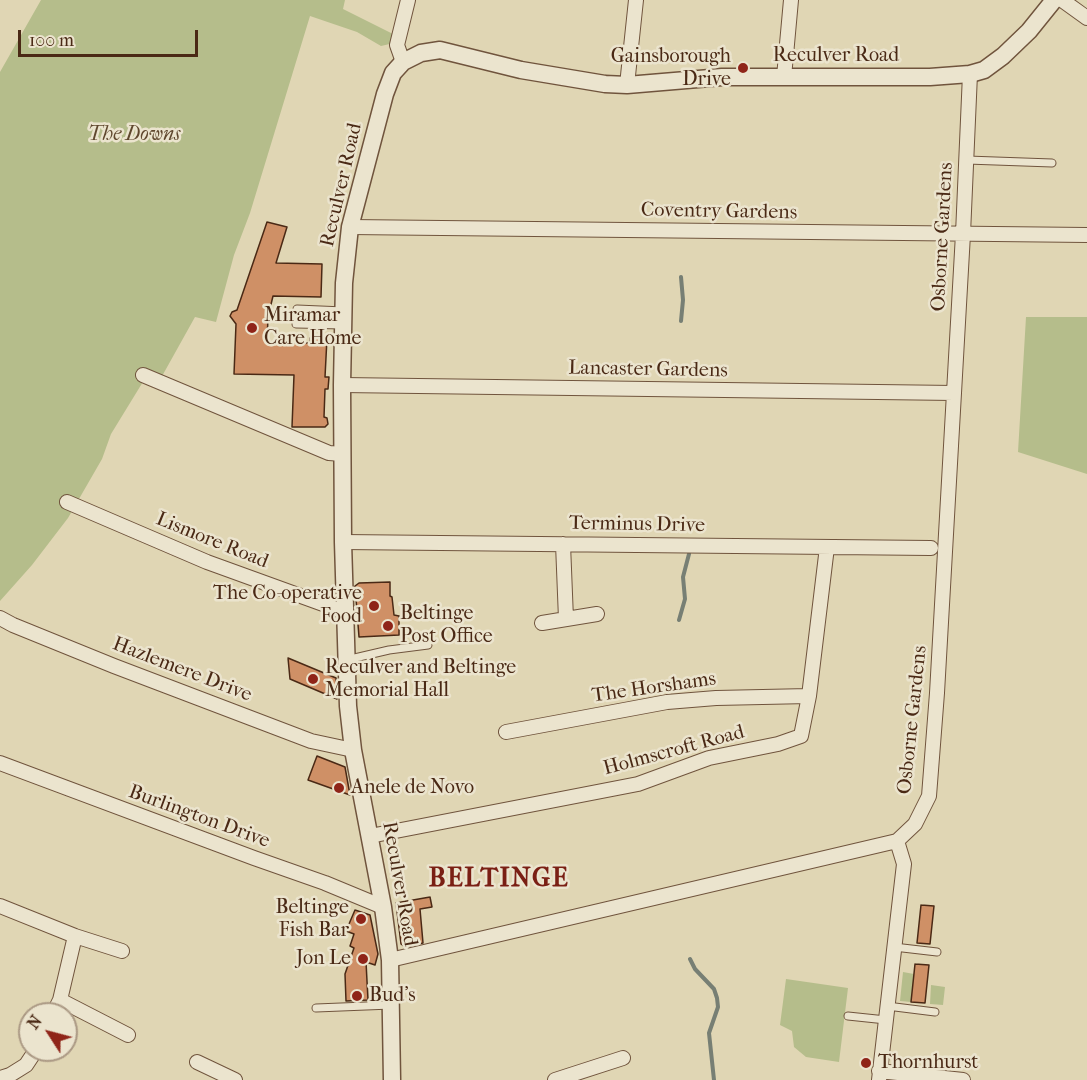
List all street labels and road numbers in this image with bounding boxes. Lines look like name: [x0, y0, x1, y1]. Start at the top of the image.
street label: Reculver Road: [773, 44, 899, 68]
street label: Reculver Road: [316, 121, 368, 249]
street label: Osborne Gardens: [927, 162, 959, 312]
street label: Coventry Gardens: [641, 199, 797, 225]
street label: Lancaster Gardens: [568, 357, 728, 383]
street label: Lismore Road: [152, 508, 272, 574]
street label: Terminus Drive: [569, 512, 705, 538]
street label: Hazlemere Drive: [109, 632, 255, 708]
street label: Osborne Gardens: [893, 644, 933, 796]
street label: The Horshams: [590, 667, 718, 709]
street label: Holmscroft Road: [601, 721, 747, 781]
street label: Burlington Drive: [125, 780, 273, 854]
street label: Reculver Road: [376, 820, 422, 948]

